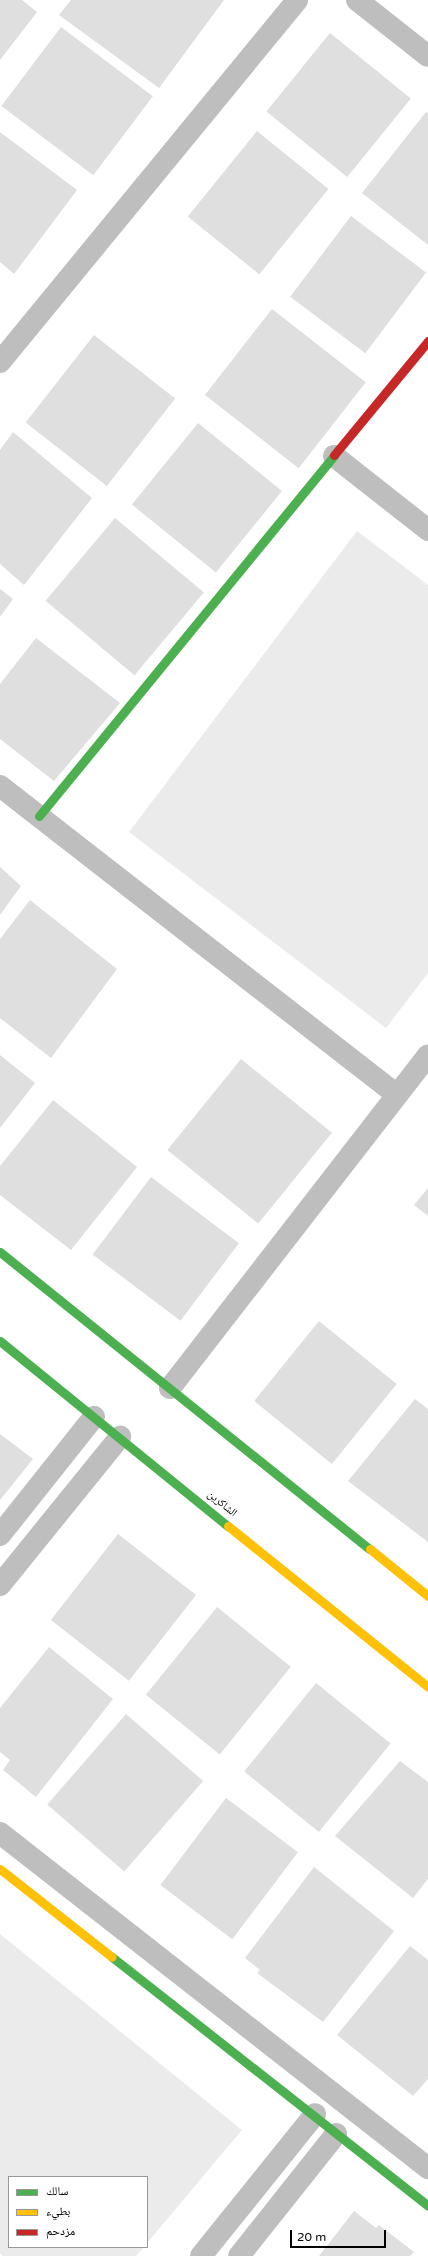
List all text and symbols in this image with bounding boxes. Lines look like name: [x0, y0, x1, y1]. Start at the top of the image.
street label: الشاكرين: [205, 1488, 239, 1520]
legend: [8, 2176, 148, 2248]
text: سالك: [46, 2184, 68, 2198]
text: بطيء: [46, 2204, 70, 2218]
scale bar: [292, 2222, 388, 2248]
text: مزدحم: [46, 2224, 75, 2238]
text: 20 m: [297, 2230, 326, 2244]

